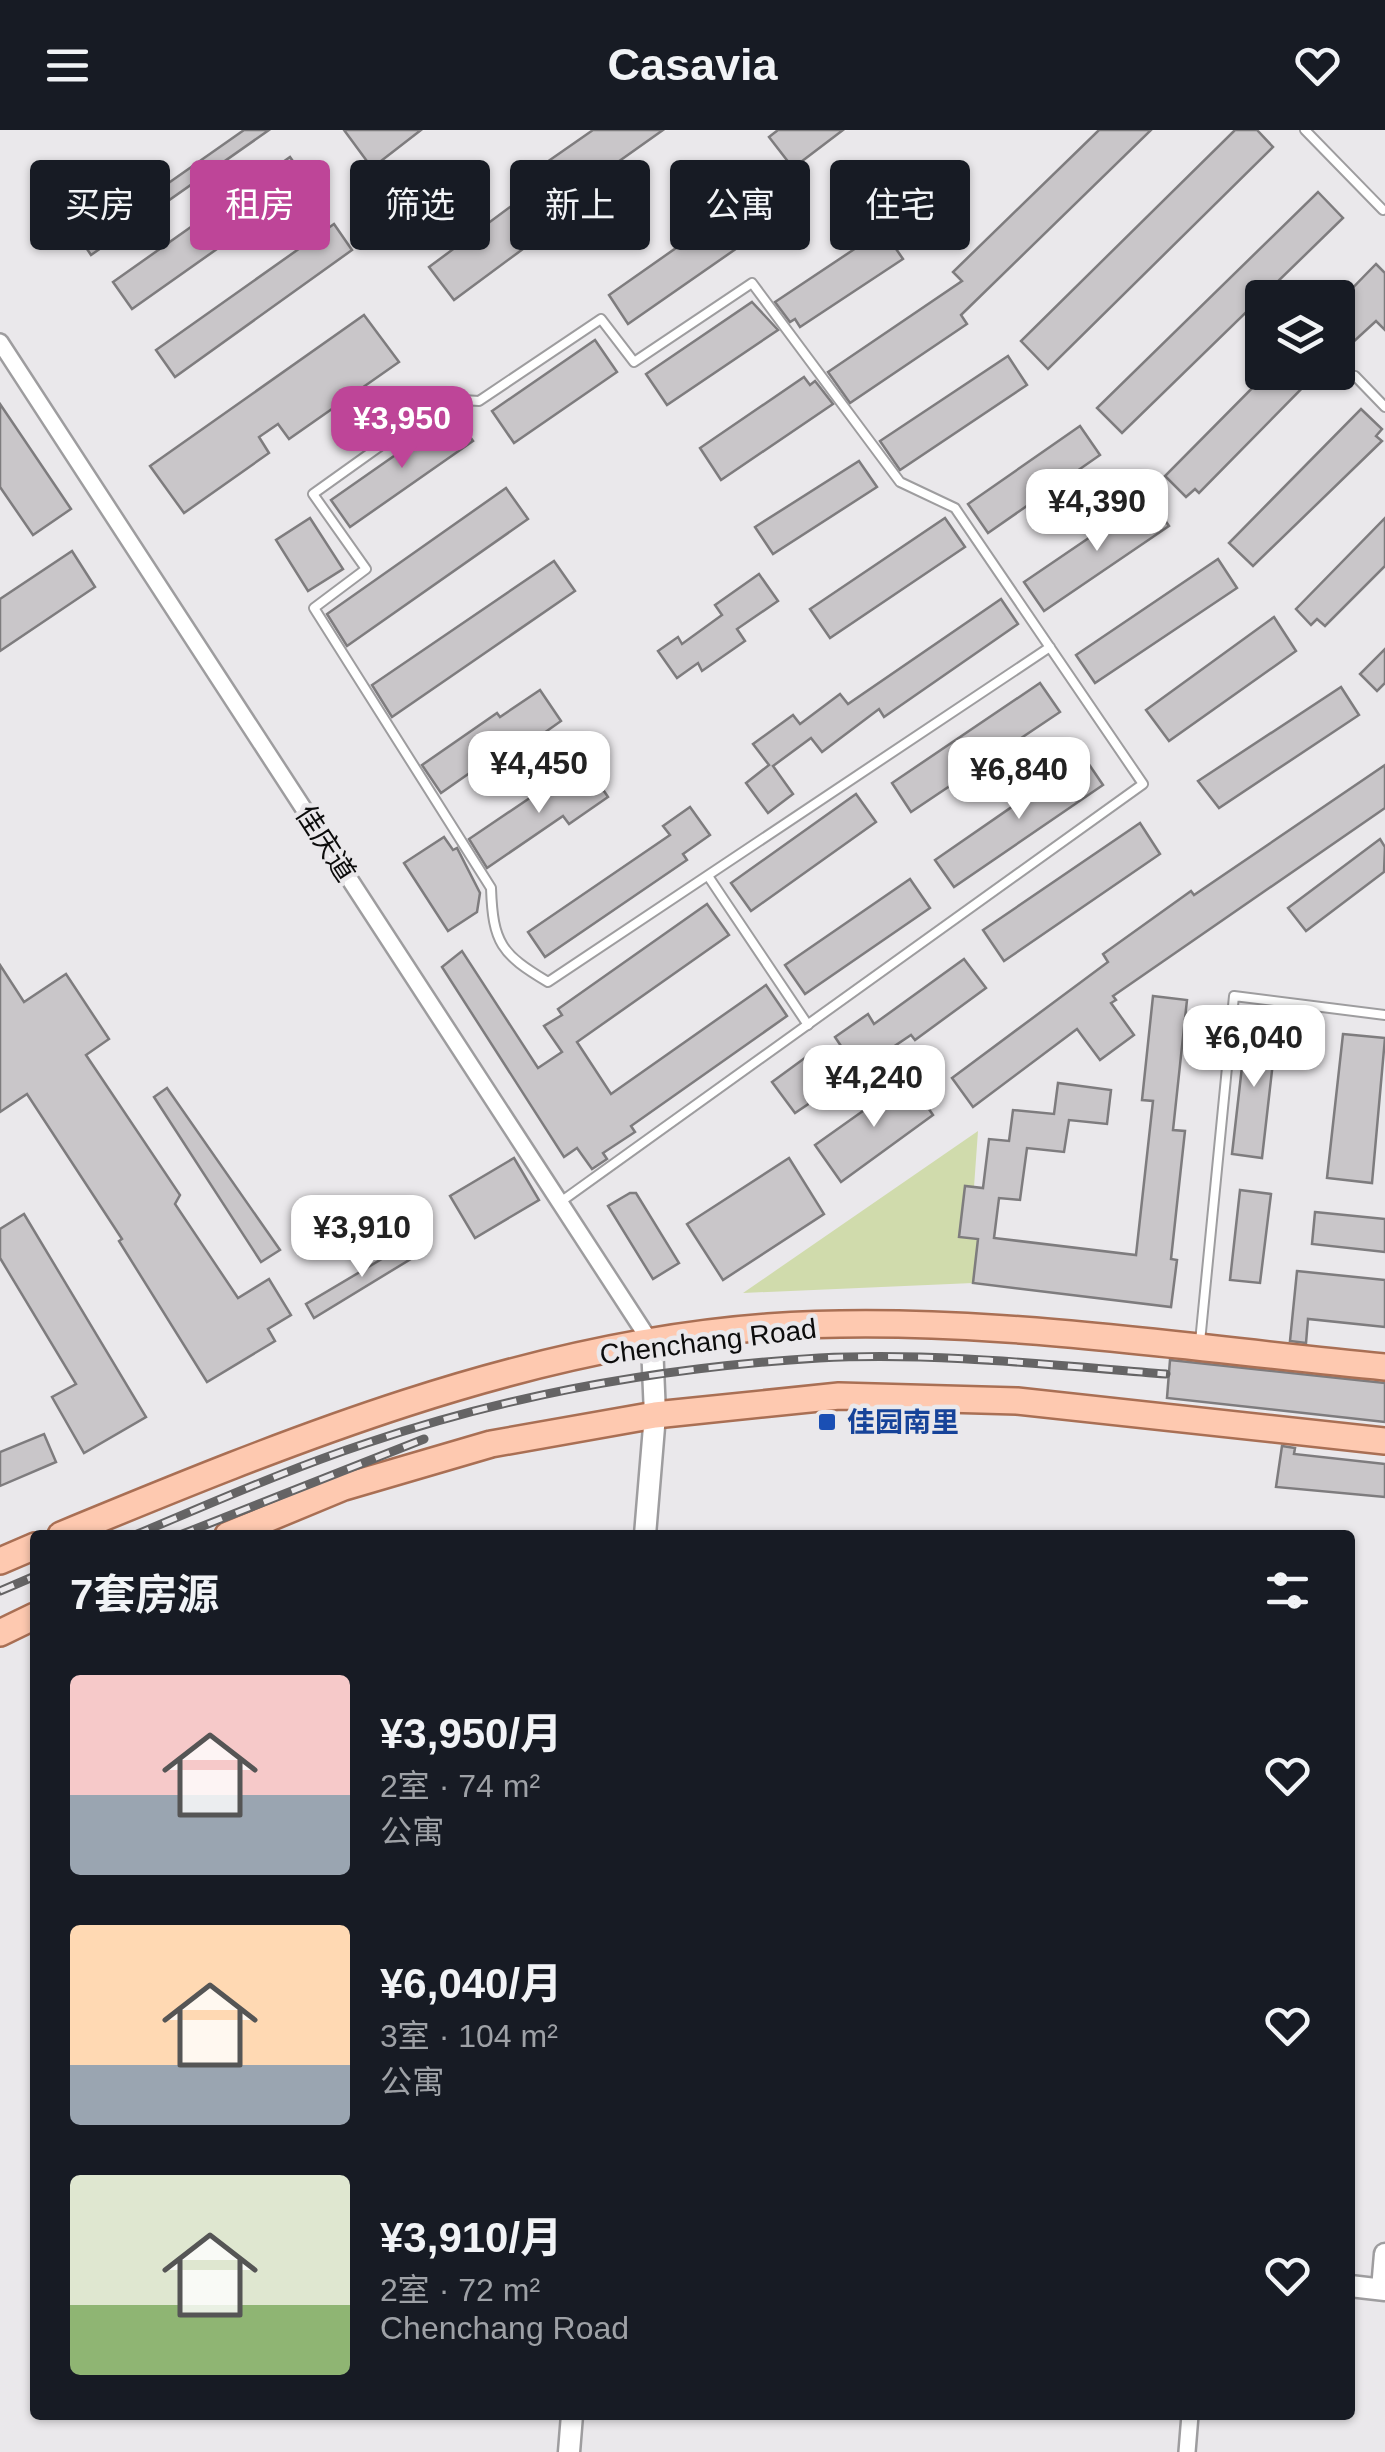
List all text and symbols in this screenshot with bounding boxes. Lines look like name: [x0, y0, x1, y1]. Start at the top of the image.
icon: menu: [40, 38, 95, 93]
icon: heart: [1290, 38, 1345, 93]
text: Casavia: [607, 39, 778, 90]
chip: 买房: [30, 160, 170, 250]
chip: 租房: [190, 160, 330, 250]
chip: 筛选: [350, 160, 490, 250]
chip: 新上: [510, 160, 650, 250]
chip: 公寓: [670, 160, 810, 250]
chip: 住宅: [830, 160, 970, 250]
map controls: [1245, 280, 1355, 390]
button: layers: [1245, 280, 1355, 390]
pin: ¥3,950: [321, 386, 483, 471]
text: ¥3,950: [353, 400, 451, 436]
pin: ¥4,390: [1016, 469, 1178, 554]
text: ¥4,390: [1048, 483, 1146, 519]
pin: ¥4,450: [458, 731, 620, 816]
pin: ¥6,840: [938, 737, 1100, 822]
text: ¥4,450: [490, 745, 588, 781]
text: ¥6,840: [970, 751, 1068, 787]
street label: 佳庆道: [290, 800, 361, 887]
pin: ¥6,040: [1173, 1005, 1335, 1090]
text: ¥6,040: [1205, 1019, 1303, 1055]
pin: ¥4,240: [793, 1045, 955, 1130]
text: ¥4,240: [825, 1059, 923, 1095]
pin: ¥3,910: [281, 1195, 443, 1280]
text: ¥3,910: [313, 1209, 411, 1245]
street label: Chenchang Road: [598, 1313, 818, 1370]
place label: 佳园南里: [847, 1407, 959, 1438]
marker: 佳园南里: [816, 1411, 838, 1433]
icon: filters: [1260, 1563, 1315, 1618]
text: 7套房源: [70, 1571, 219, 1618]
text: ¥3,950/月: [380, 1710, 562, 1757]
icon: home: [150, 1715, 270, 1835]
icon: heart: [1260, 1748, 1315, 1803]
text: 2室 · 74 m²: [380, 1768, 540, 1804]
text: 公寓: [380, 1814, 444, 1850]
text: ¥6,040/月: [380, 1960, 562, 2007]
icon: home: [150, 1965, 270, 2085]
icon: heart: [1260, 1998, 1315, 2053]
text: 3室 · 104 m²: [380, 2018, 558, 2054]
text: 公寓: [380, 2064, 444, 2100]
text: ¥3,910/月: [380, 2214, 562, 2261]
icon: home: [150, 2215, 270, 2335]
icon: heart: [1260, 2248, 1315, 2303]
text: 2室 · 72 m²: [380, 2272, 540, 2308]
text: Chenchang Road: [380, 2310, 629, 2346]

